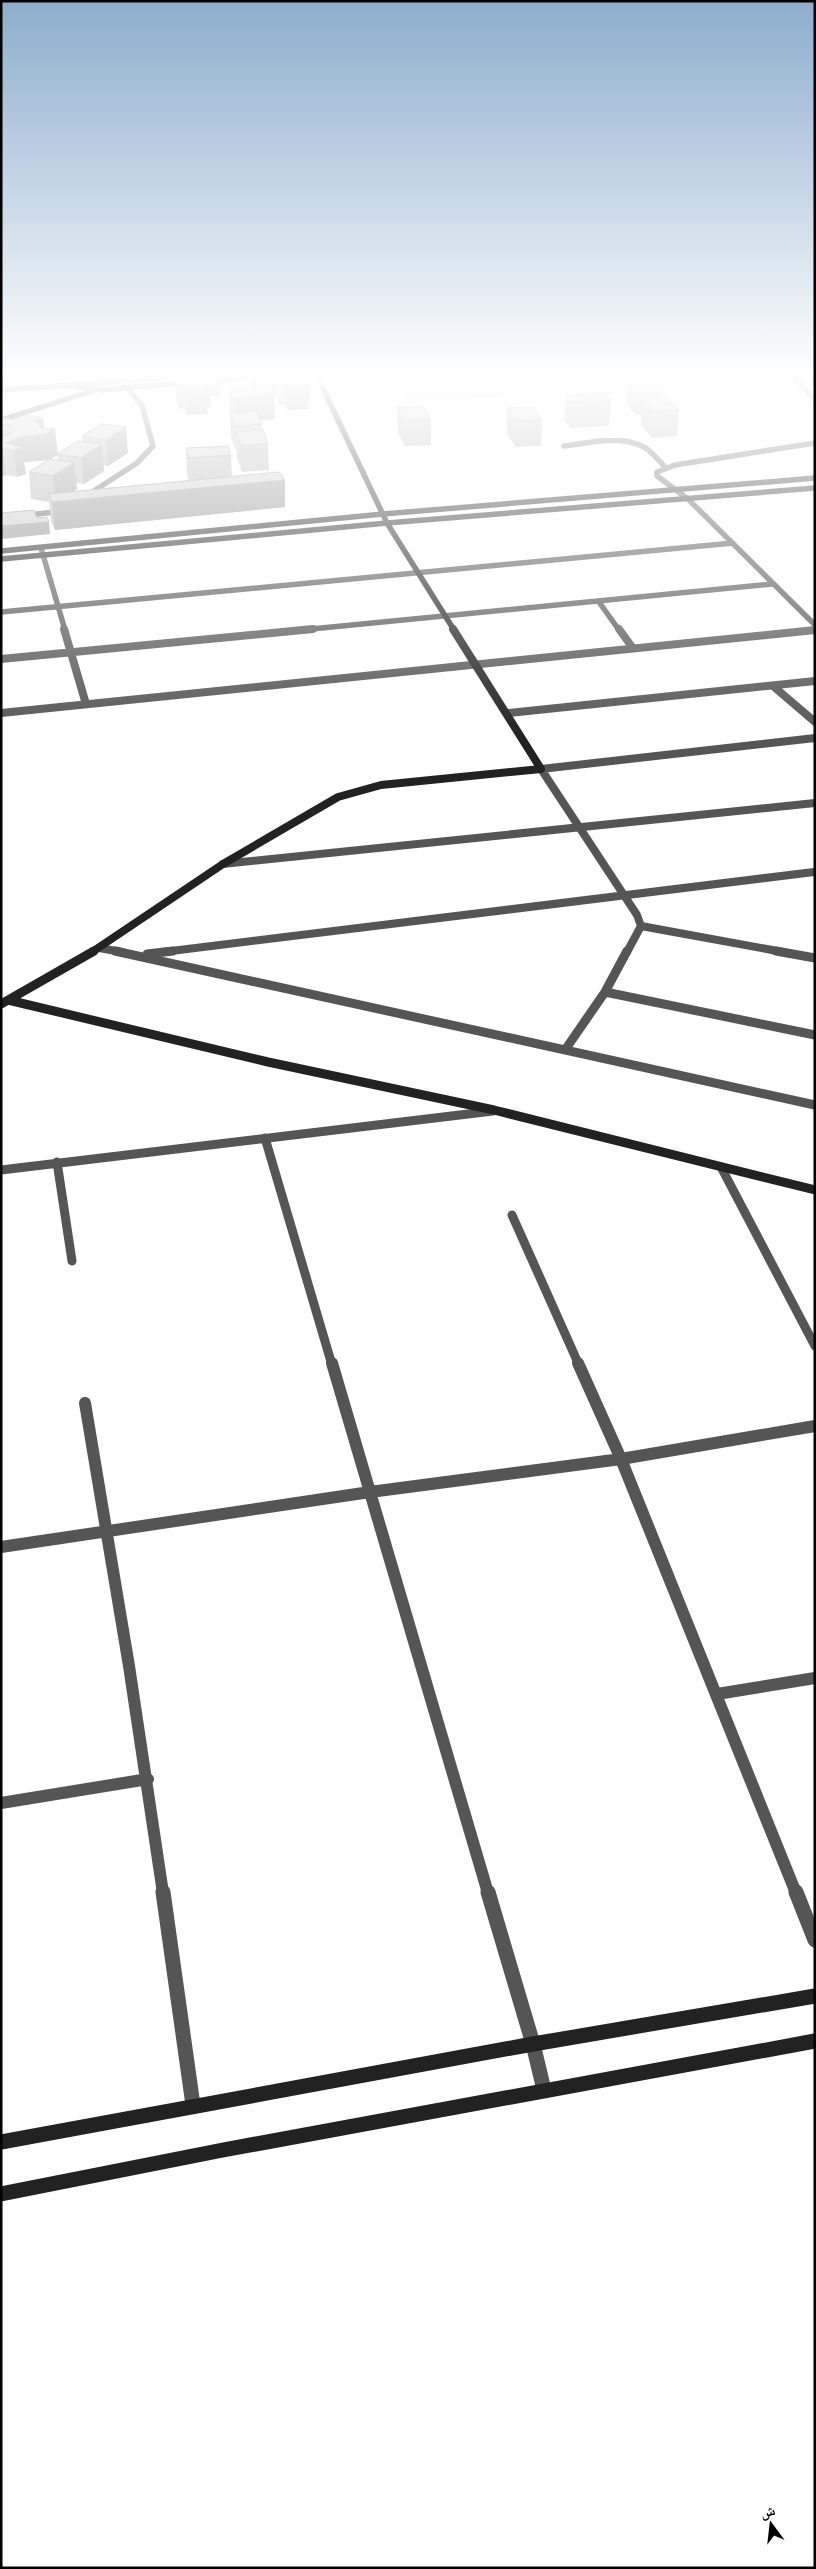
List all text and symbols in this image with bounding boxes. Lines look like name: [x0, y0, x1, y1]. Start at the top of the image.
north arrow: [746, 2499, 796, 2549]
text: ش: [758, 2502, 777, 2522]

